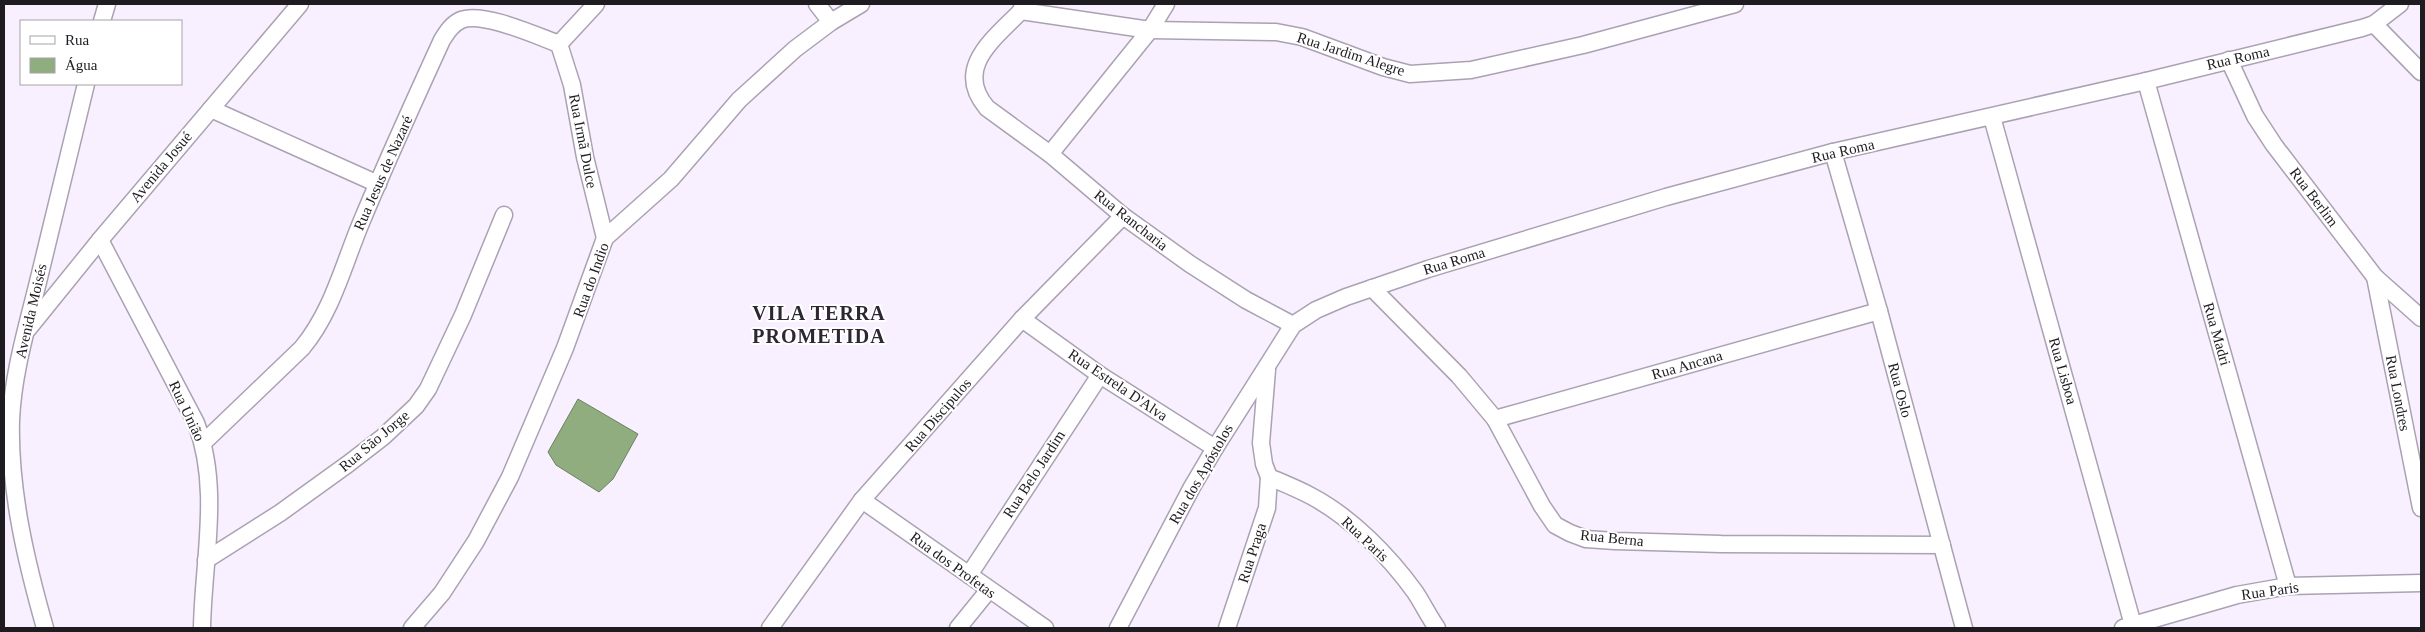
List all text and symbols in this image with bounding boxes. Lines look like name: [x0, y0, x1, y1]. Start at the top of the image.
legend: [20, 20, 182, 85]
street label: Rua Jardim Alegre: [1295, 29, 1407, 79]
text: Rua: [65, 32, 90, 48]
street label: Rua Roma: [2205, 43, 2271, 73]
text: Água: [65, 57, 98, 73]
street label: Rua Irmã Dulce: [566, 92, 600, 190]
street label: Rua Jesus de Nazaré: [351, 113, 416, 233]
street label: Avenida Josué: [127, 128, 195, 205]
street label: Rua Roma: [1810, 136, 1876, 166]
street label: Rua Berlim: [2287, 164, 2342, 230]
street label: Rua Rancharia: [1091, 186, 1171, 254]
street label: Rua do Indio: [570, 240, 612, 320]
street label: Rua Roma: [1421, 244, 1487, 278]
street label: Avenida Moisés: [12, 262, 50, 360]
street label: Rua Madri: [2200, 301, 2234, 367]
district label: VILA TERRA PROMETIDA: [752, 302, 886, 347]
street label: Rua Lisboa: [2046, 336, 2080, 407]
street label: Rua Estrela D'Alva: [1065, 346, 1171, 424]
street label: Rua Ancana: [1650, 347, 1725, 383]
street label: Rua Londres: [2383, 354, 2413, 433]
street label: Rua Oslo: [1885, 361, 1915, 419]
street label: Rua Discipulos: [902, 375, 974, 455]
street label: Rua União: [166, 378, 208, 444]
street label: Rua São Jorge: [336, 407, 412, 475]
street label: Rua dos Apóstolos: [1166, 421, 1236, 527]
street label: Rua Belo Jardim: [1000, 427, 1068, 521]
street label: Rua Paris: [1338, 513, 1392, 565]
street label: Rua Praga: [1235, 521, 1269, 585]
street label: Rua Berna: [1579, 527, 1645, 549]
street label: Rua dos Profetas: [907, 529, 999, 601]
street label: Rua Paris: [2240, 579, 2300, 603]

